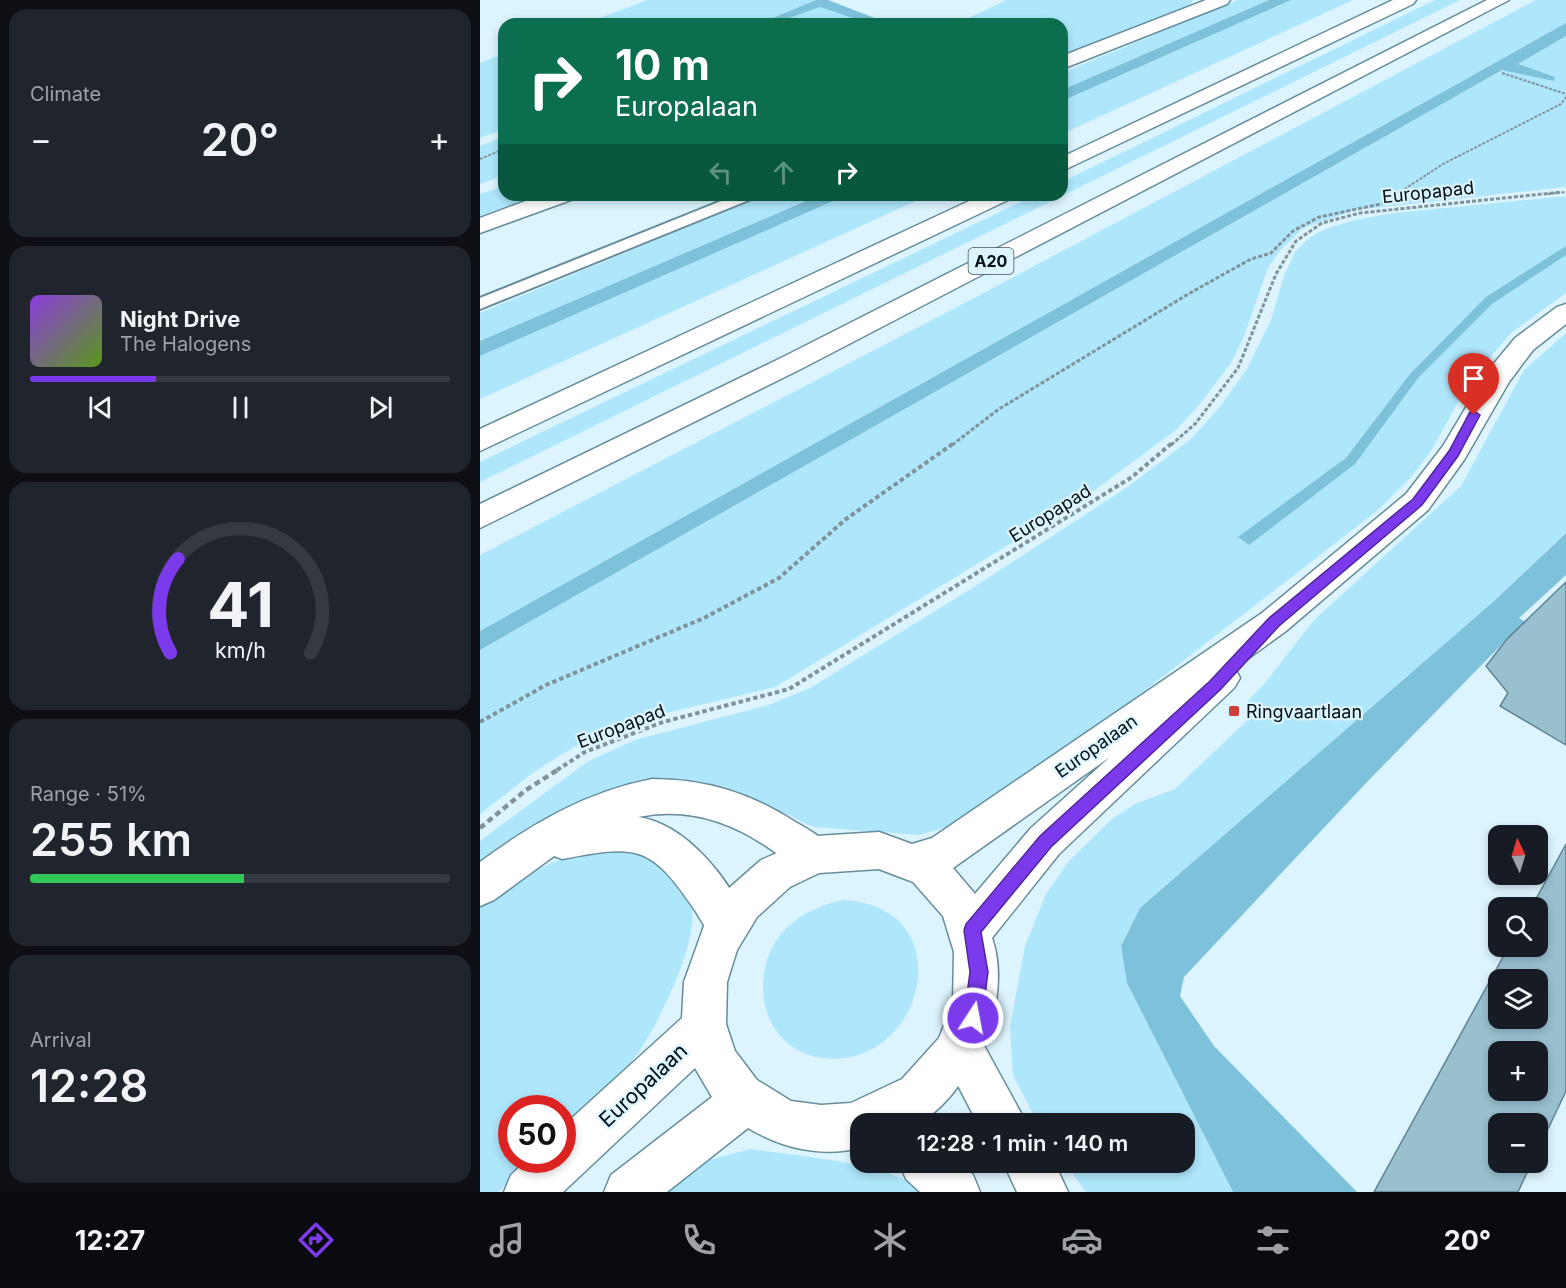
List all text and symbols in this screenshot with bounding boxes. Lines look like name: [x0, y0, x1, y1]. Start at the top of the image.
text: 10 m: [615, 39, 710, 90]
icon: right: [516, 42, 594, 120]
text: Climate: [30, 82, 101, 106]
text: Europalaan: [615, 90, 758, 123]
text: 20°: [201, 112, 279, 167]
text: −: [30, 119, 52, 159]
text: +: [428, 119, 450, 159]
icon: left: [704, 156, 737, 189]
icon: ahead: [767, 156, 800, 189]
icon: right: [830, 156, 863, 189]
street label: Europapad: [1381, 177, 1475, 207]
road number: A20: [968, 248, 1014, 274]
text: Night Drive: [120, 306, 240, 332]
text: The Halogens: [120, 332, 251, 356]
pin: [1448, 353, 1499, 415]
icon: arrive: [1457, 362, 1490, 395]
icon: previous: [84, 391, 117, 424]
icon: pause: [224, 391, 257, 424]
icon: next: [364, 391, 397, 424]
street label: Europapad: [1005, 480, 1095, 546]
text: 41: [207, 567, 273, 642]
text: km/h: [215, 637, 265, 663]
street label: Europapad: [574, 700, 668, 752]
place label: Ringvaartlaan: [1246, 701, 1362, 722]
marker: Ringvaartlaan: [1227, 704, 1241, 718]
street label: Europalaan: [1051, 710, 1141, 782]
text: Range · 51%: [30, 782, 147, 806]
text: 255 km: [30, 812, 192, 867]
north arrow: [1488, 825, 1548, 885]
map controls: [1488, 825, 1548, 1173]
button: search: [1488, 897, 1548, 957]
button: layers: [1488, 969, 1548, 1029]
position arrow: [941, 986, 1005, 1050]
text: Arrival: [30, 1028, 92, 1052]
street label: Europalaan: [594, 1038, 692, 1132]
button: +: [1488, 1041, 1548, 1101]
text: 12:28: [30, 1058, 148, 1113]
speed limit sign: 50: [498, 1095, 576, 1173]
button: −: [1488, 1113, 1548, 1173]
text: 12:28 · 1 min · 140 m: [917, 1130, 1128, 1156]
icon: directions: [295, 1219, 337, 1261]
icon: music: [486, 1219, 528, 1261]
icon: phone: [678, 1219, 720, 1261]
icon: climate: [869, 1219, 911, 1261]
icon: car: [1061, 1219, 1103, 1261]
icon: filters: [1252, 1219, 1294, 1261]
text: 12:27: [75, 1224, 145, 1257]
text: 20°: [1444, 1224, 1491, 1257]

